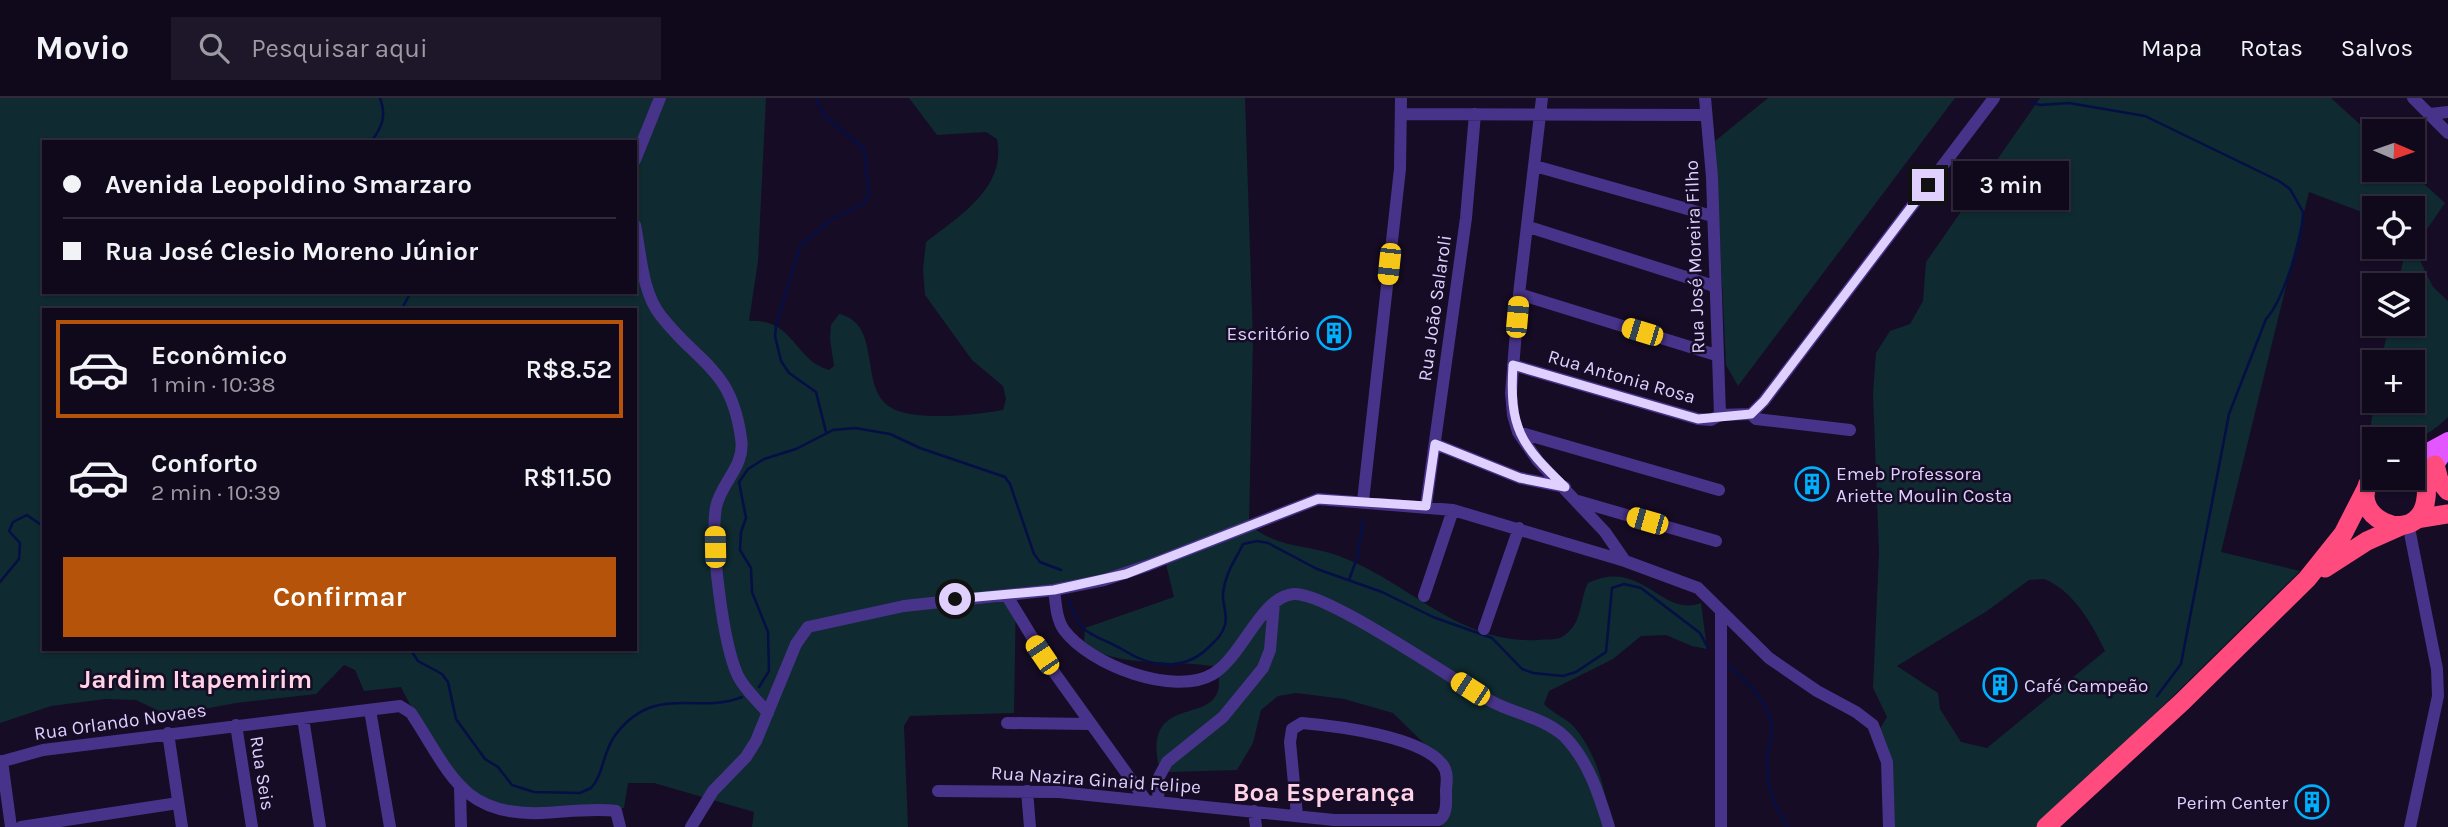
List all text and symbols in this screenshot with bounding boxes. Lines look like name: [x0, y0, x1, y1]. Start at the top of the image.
search box: [171, 17, 661, 80]
text: Movio: [35, 29, 129, 67]
icon: search: [195, 29, 233, 67]
text: Pesquisar aqui: [251, 33, 428, 64]
text: Mapa: [2141, 34, 2202, 62]
text: Rotas: [2240, 34, 2303, 62]
text: Salvos: [2341, 34, 2413, 62]
north arrow: [2362, 119, 2426, 182]
map controls: [2362, 119, 2425, 490]
street label: Rua José Moreira Filho: [1681, 160, 1709, 354]
callout: 3 min: [1952, 160, 2068, 210]
text: Avenida Leopoldino Smarzaro: [105, 169, 472, 200]
route end: [1912, 169, 1944, 201]
text: 3 min: [1979, 172, 2043, 199]
button: locate: [2362, 196, 2425, 259]
street label: Rua João Salaroli: [1414, 234, 1456, 383]
text: Rua José Clesio Moreno Júnior: [105, 236, 478, 267]
car: [1377, 242, 1402, 286]
button: layers: [2362, 273, 2425, 336]
car: [1505, 295, 1530, 339]
building icon: Escritório: [1315, 314, 1353, 352]
car: [1619, 316, 1666, 348]
place label: Escritório: [1227, 323, 1310, 345]
icon: car: [67, 338, 130, 401]
text: Econômico: [151, 340, 287, 371]
street label: Rua Antonia Rosa: [1545, 345, 1698, 409]
button: +: [2362, 350, 2425, 413]
text: R$8.52: [526, 354, 612, 385]
text: 1 min · 10:38: [151, 371, 276, 398]
button: −: [2362, 427, 2425, 490]
icon: car: [67, 446, 130, 509]
text: Conforto: [151, 448, 258, 479]
text: R$11.50: [523, 462, 612, 493]
place label: Emeb Professora Ariette Moulin Costa: [1836, 463, 2012, 507]
building icon: Emeb Professora Ariette Moulin Costa: [1793, 465, 1831, 503]
text: 2 min · 10:39: [151, 479, 281, 506]
car: [1624, 505, 1671, 537]
car: [705, 526, 726, 568]
button: Confirmar: [63, 557, 616, 637]
route start: [939, 583, 971, 615]
car: [1022, 632, 1063, 678]
district label: Jardim Itapemirim: [80, 664, 312, 695]
building icon: Café Campeão: [1981, 666, 2019, 704]
car: [1447, 669, 1494, 709]
place label: Café Campeão: [2024, 675, 2148, 697]
street label: Rua Orlando Novaes: [33, 699, 208, 745]
street label: Rua Seis: [245, 734, 279, 812]
street label: Rua Nazira Ginaid Felipe: [990, 762, 1202, 798]
district label: Boa Esperança: [1233, 777, 1415, 808]
building icon: Perim Center: [2293, 783, 2331, 821]
place label: Perim Center: [2176, 792, 2288, 814]

